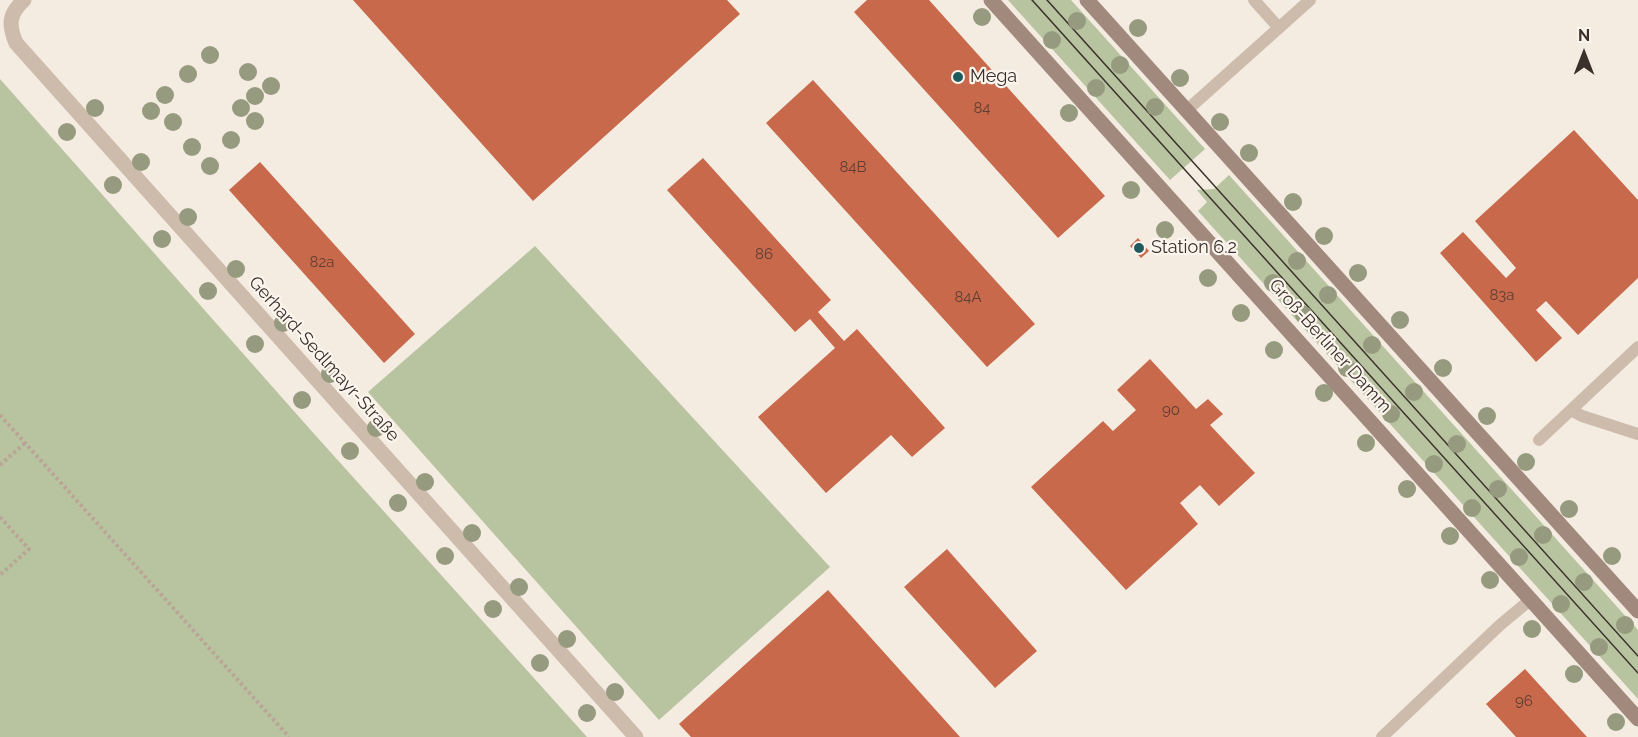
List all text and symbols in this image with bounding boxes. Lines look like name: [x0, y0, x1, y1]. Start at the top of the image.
north arrow: [1554, 24, 1614, 84]
text: N: [1578, 26, 1590, 45]
place label: Mega: [970, 66, 1017, 88]
marker: Mega: [951, 70, 965, 84]
house number: 84: [973, 99, 991, 117]
house number: 84B: [839, 158, 867, 176]
place label: Station 6.2: [1151, 237, 1237, 259]
marker: Station 6.2: [1132, 241, 1146, 255]
house number: 86: [755, 245, 773, 263]
house number: 82a: [310, 253, 334, 271]
street label: Gerhard-Sedlmayr-Straße: [244, 272, 404, 446]
street label: Groß-Berliner Damm: [1264, 275, 1396, 417]
house number: 83a: [1489, 286, 1515, 304]
house number: 84A: [954, 288, 982, 306]
house number: 90: [1162, 401, 1180, 419]
house number: 96: [1515, 692, 1533, 710]

